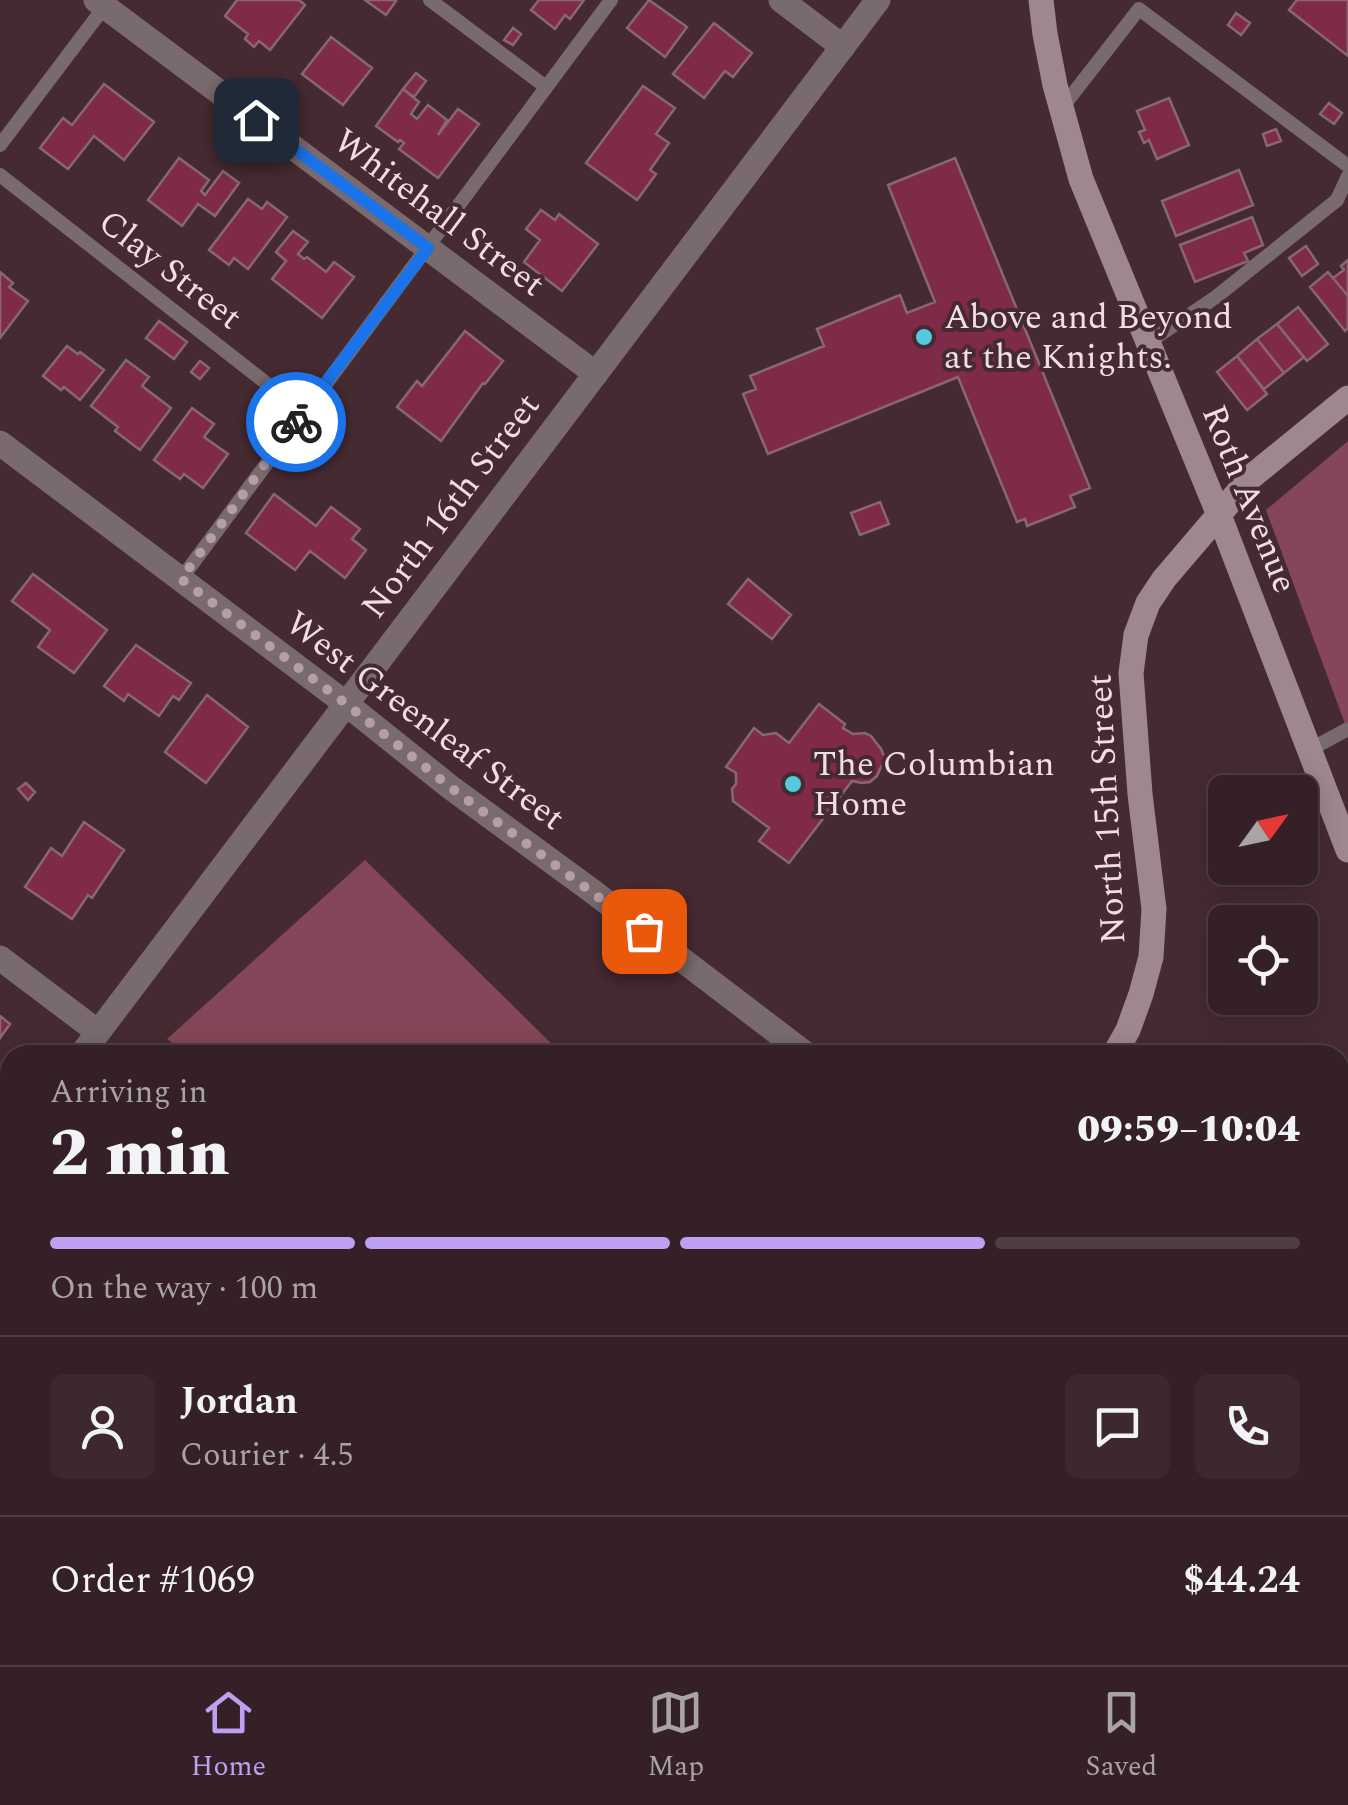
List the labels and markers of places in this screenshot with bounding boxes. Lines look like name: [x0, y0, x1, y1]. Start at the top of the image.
pin: [214, 78, 299, 163]
place label: Above and Beyond at the Knights.: [944, 291, 1232, 384]
marker: Above and Beyond at the Knights.: [913, 326, 935, 348]
place label: The Columbian Home: [813, 738, 1055, 831]
marker: The Columbian Home: [782, 773, 804, 795]
pin: [602, 889, 687, 974]

